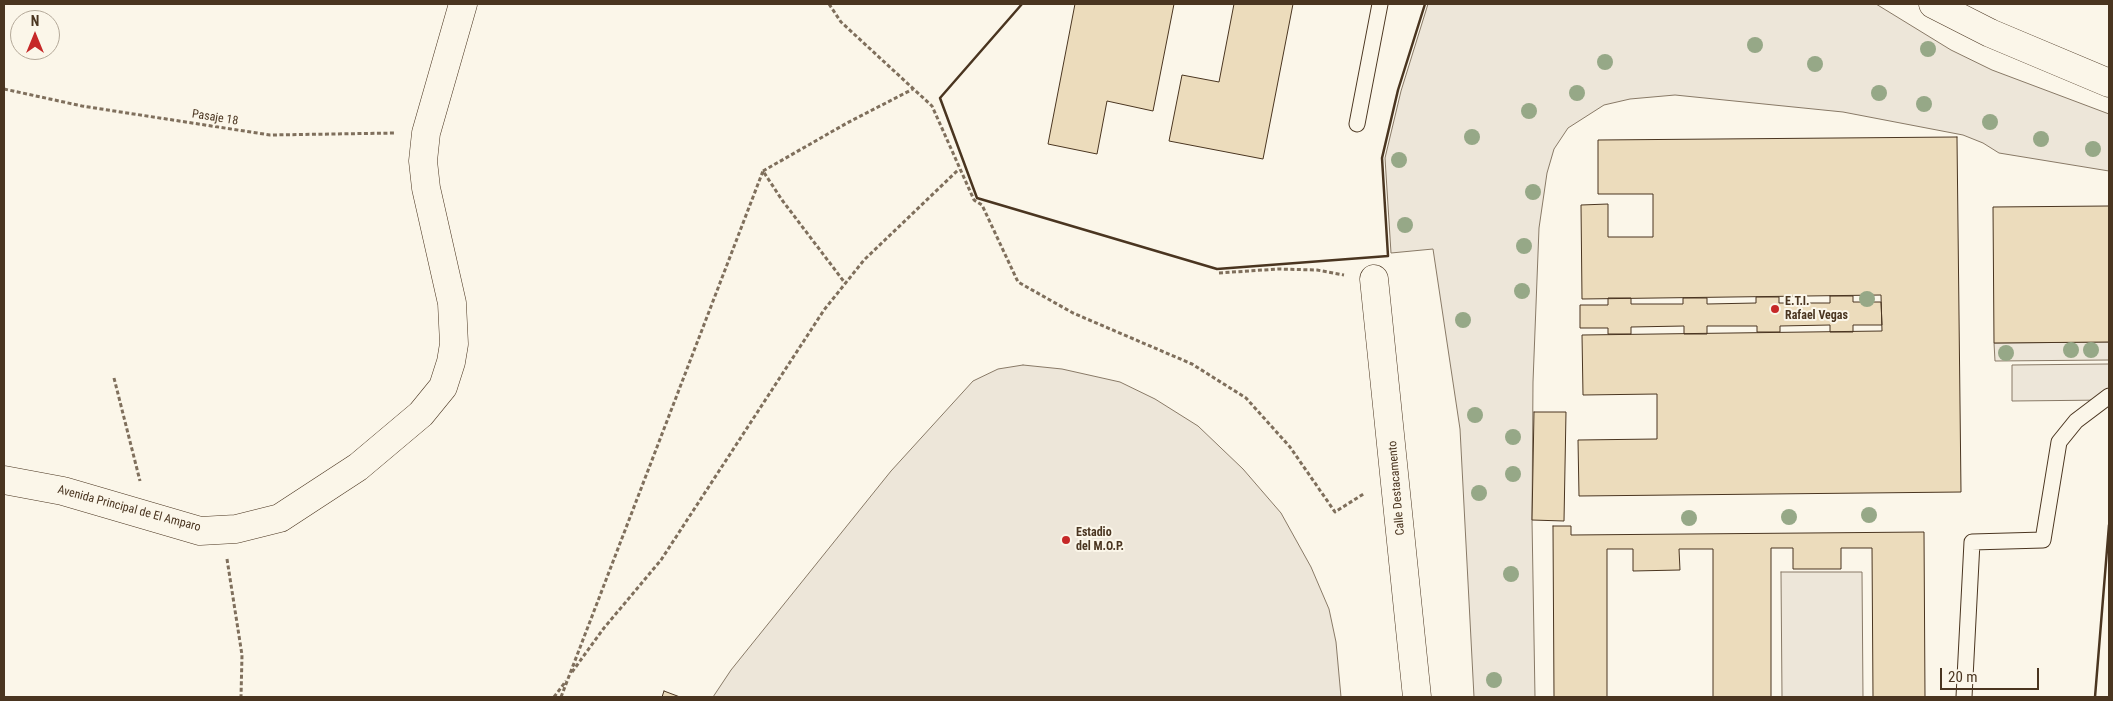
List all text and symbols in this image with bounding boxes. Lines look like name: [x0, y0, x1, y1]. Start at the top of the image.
north arrow: [10, 10, 60, 60]
text: N: [31, 13, 39, 29]
street label: Pasaje 18: [191, 107, 239, 129]
place label: E.T.I. Rafael Vegas: [1785, 295, 1848, 323]
marker: E.T.I. Rafael Vegas: [1769, 303, 1781, 315]
street label: Calle Destacamento: [1386, 440, 1408, 536]
street label: Avenida Principal de El Amparo: [56, 483, 202, 535]
place label: Estadio del M.O.P.: [1076, 526, 1124, 554]
marker: Estadio del M.O.P.: [1060, 534, 1072, 546]
scale bar: [1943, 658, 2042, 690]
text: 20 m: [1948, 668, 1978, 686]

